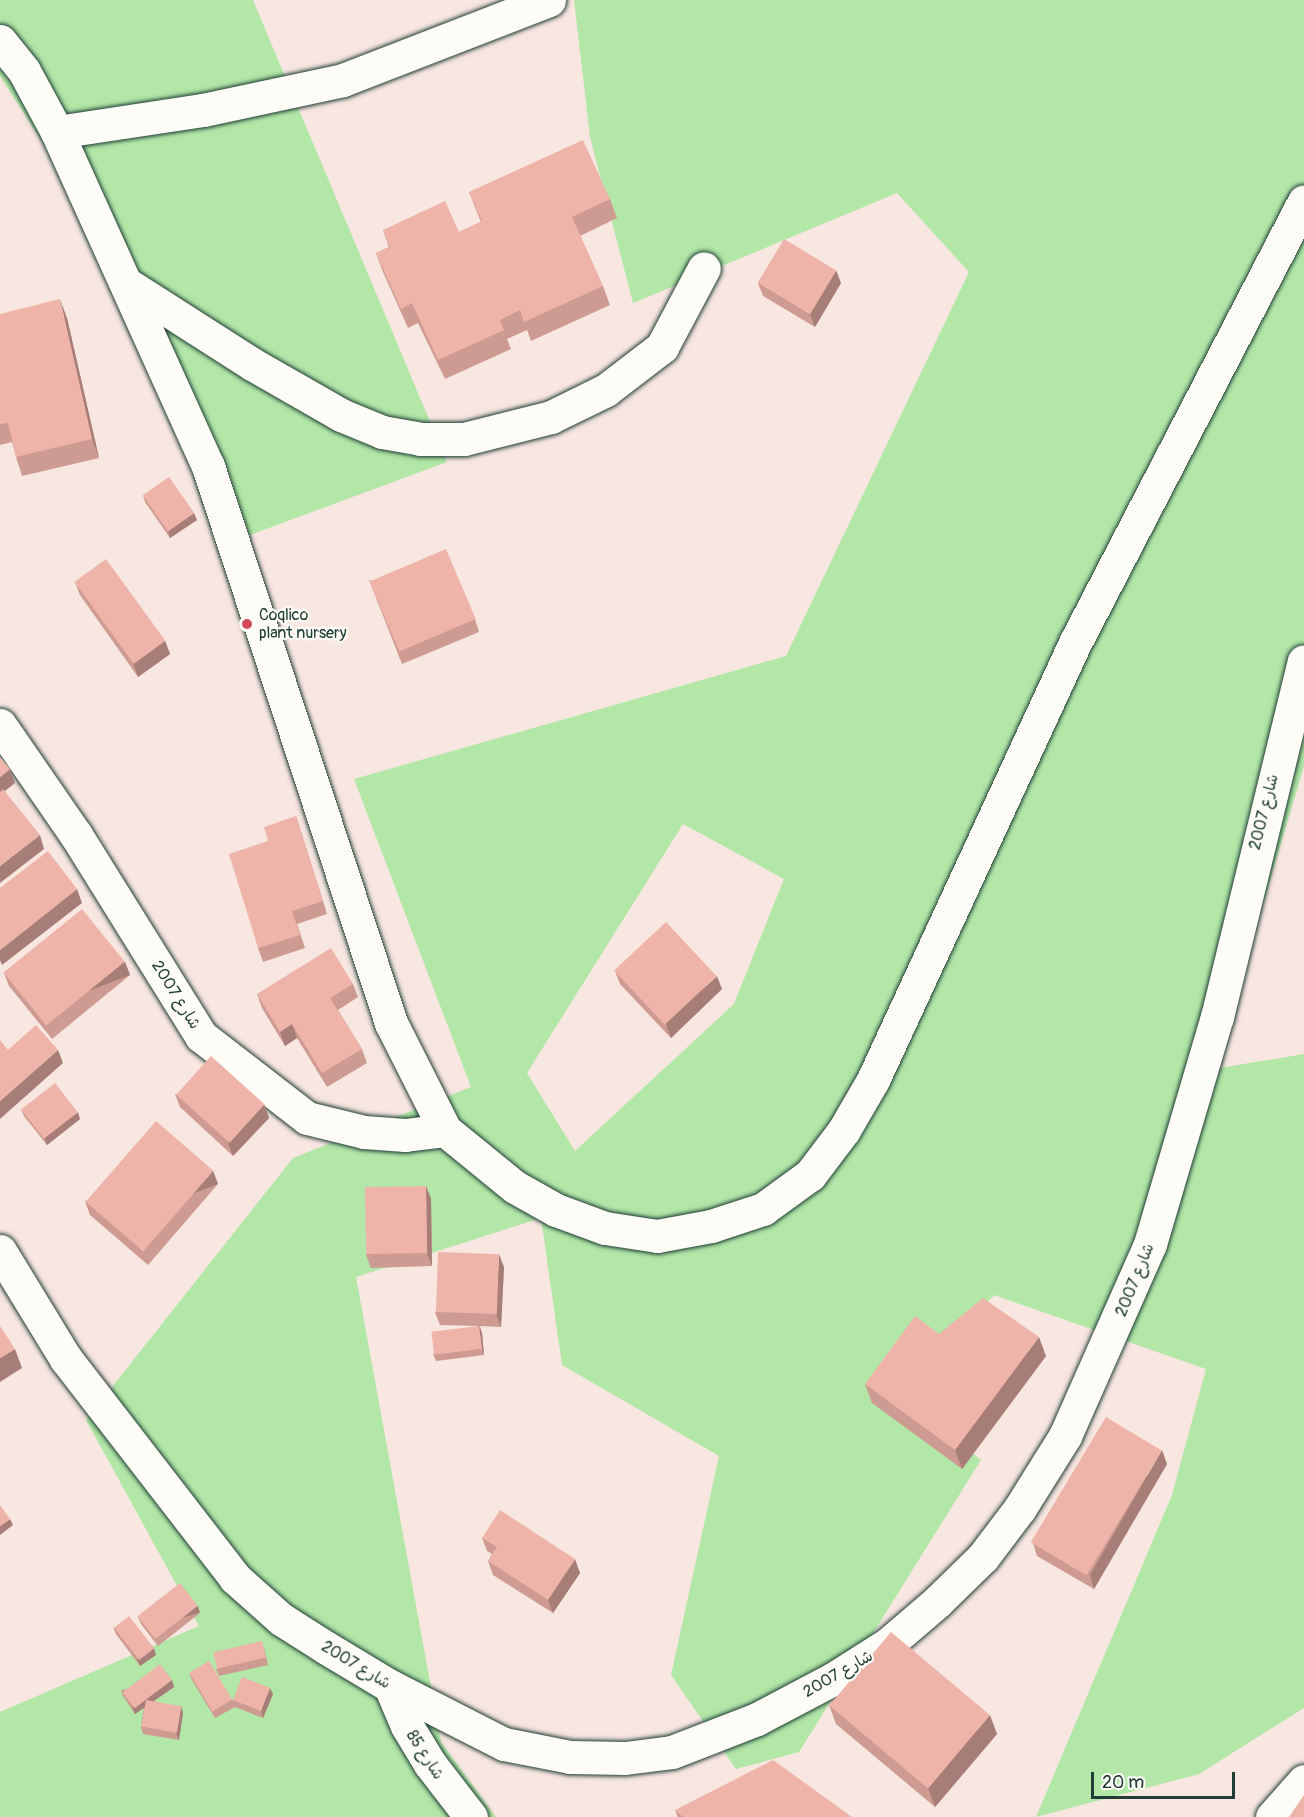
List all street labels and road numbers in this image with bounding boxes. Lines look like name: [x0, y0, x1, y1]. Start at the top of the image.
street label: شارع 2007: [1245, 772, 1283, 852]
street label: شارع 2007: [147, 957, 205, 1033]
street label: شارع 2007: [1112, 1241, 1158, 1319]
street label: شارع 2007: [318, 1637, 394, 1693]
street label: شارع 2007: [800, 1646, 876, 1702]
street label: شارع 85: [402, 1727, 448, 1783]

